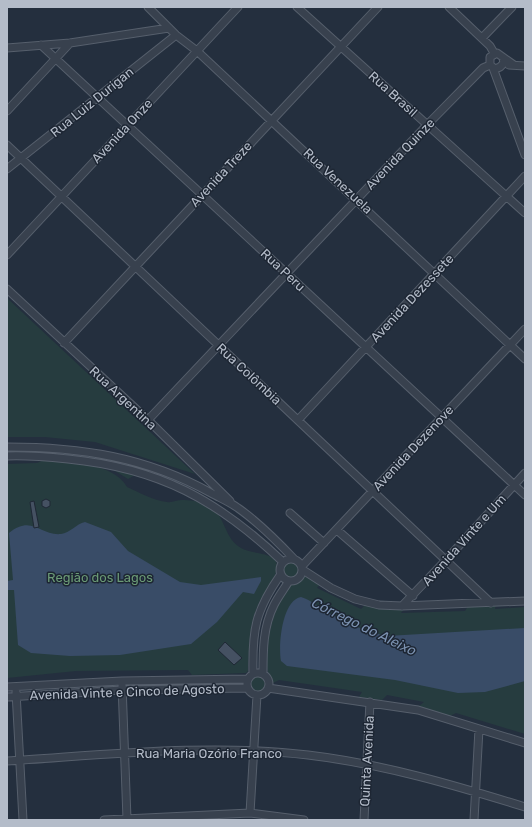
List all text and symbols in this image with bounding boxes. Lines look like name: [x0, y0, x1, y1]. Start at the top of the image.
street label: Rua Luiz Durigan: [48, 64, 137, 141]
street label: Rua Brasil: [366, 68, 420, 120]
street label: Avenida Onze: [88, 96, 156, 166]
street label: Avenida Quinze: [362, 115, 438, 193]
street label: Avenida Treze: [187, 138, 255, 210]
street label: Rua Venezuela: [300, 145, 376, 217]
street label: Rua Peru: [258, 246, 308, 294]
street label: Avenida Dezessete: [367, 251, 457, 345]
street label: Rua Colômbia: [214, 340, 284, 408]
street label: Rua Argentina: [86, 363, 160, 434]
street label: Avenida Dezenove: [370, 402, 456, 494]
street label: Avenida Vinte e Um: [419, 491, 509, 589]
park label: Região dos Lagos: [47, 570, 153, 586]
water label: Córrego do Aleixo: [309, 594, 419, 660]
street label: Avenida Vinte e Cinco de Agosto: [29, 681, 225, 704]
street label: Quinta Avenida: [357, 715, 377, 807]
street label: Rua Maria Ozório Franco: [136, 746, 282, 761]

